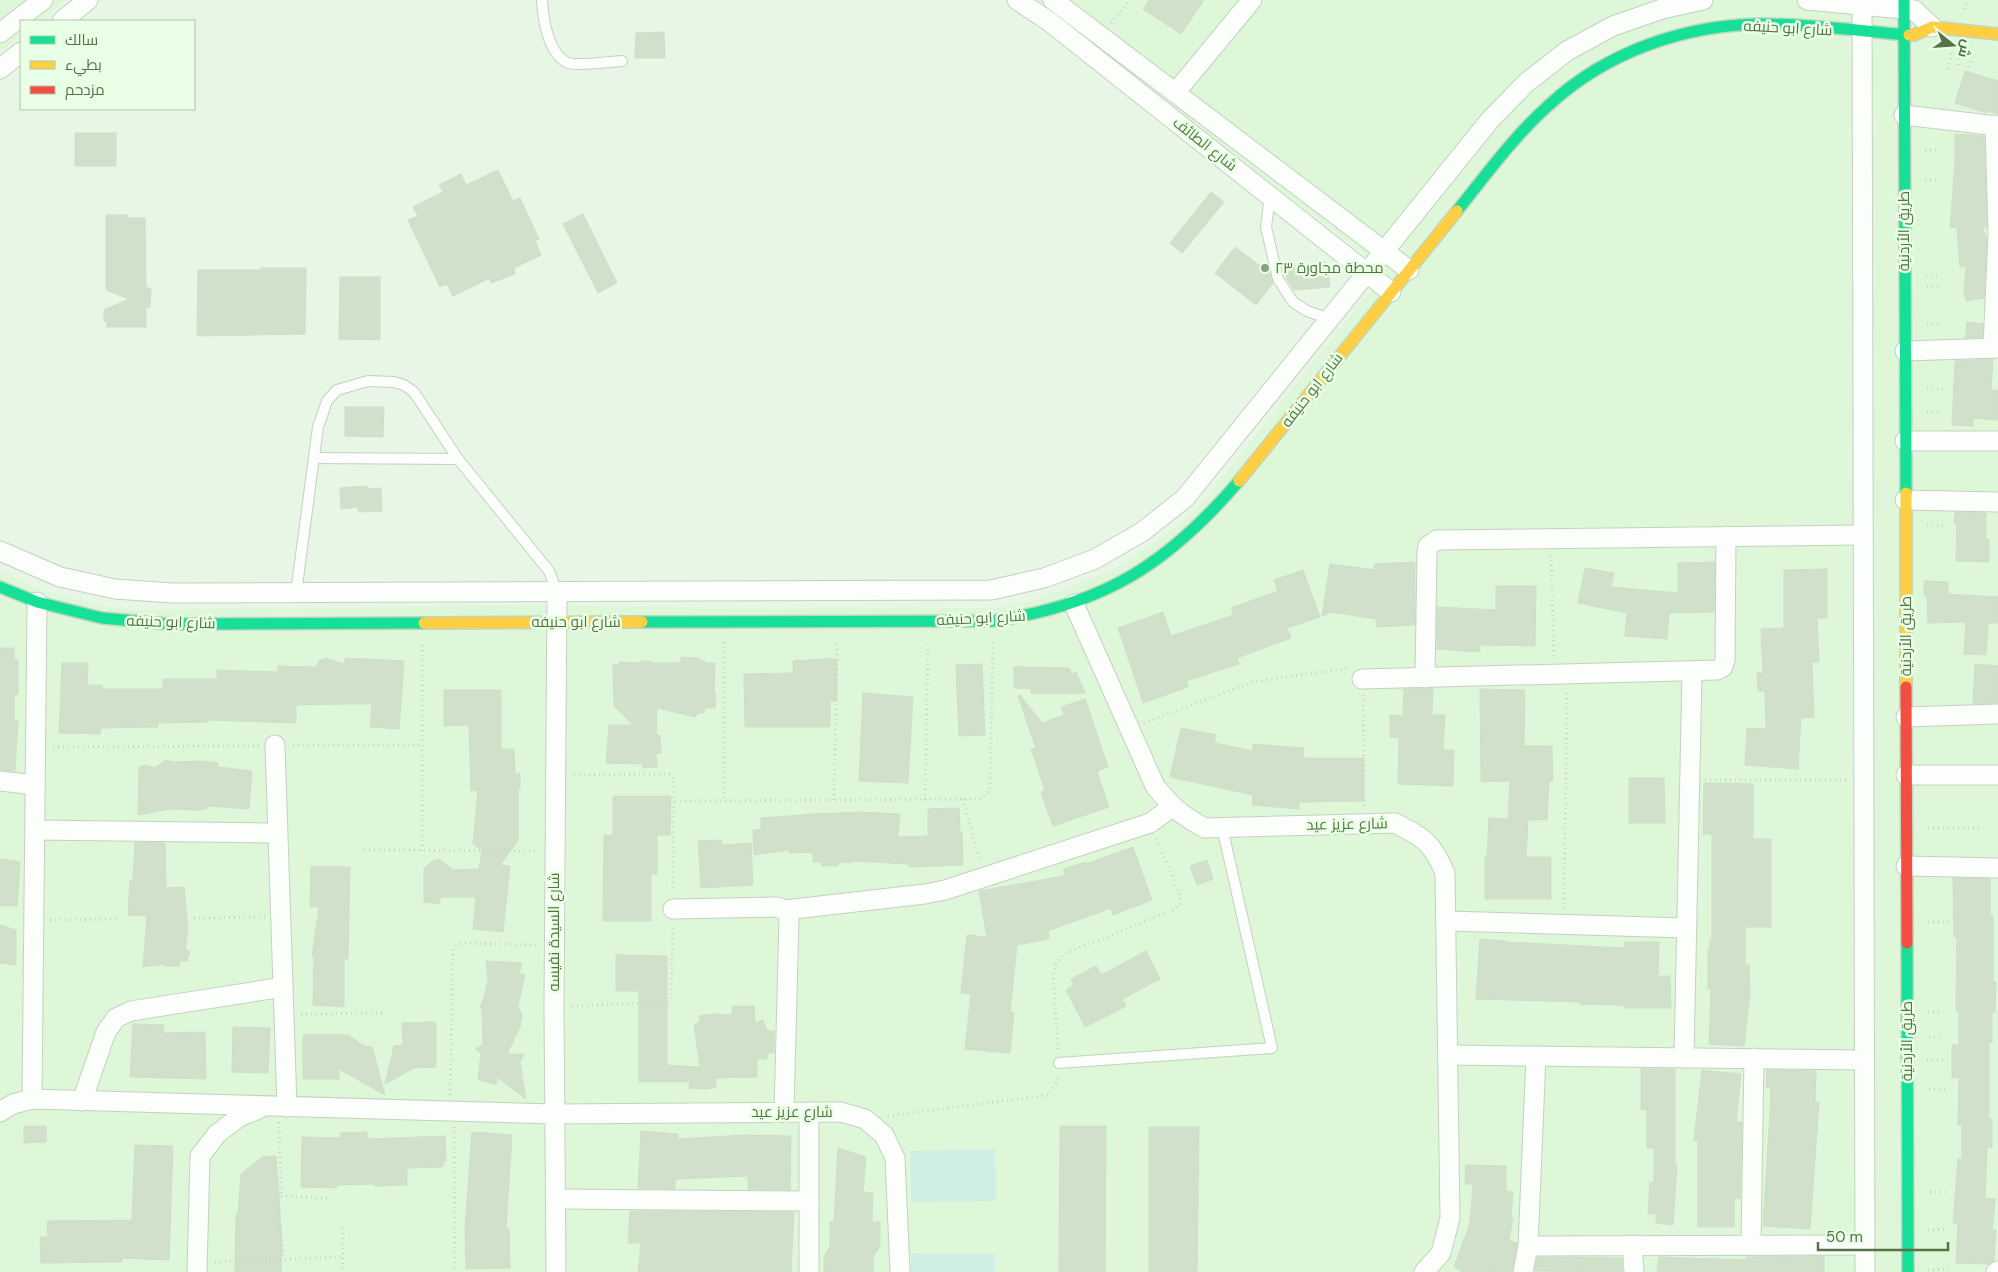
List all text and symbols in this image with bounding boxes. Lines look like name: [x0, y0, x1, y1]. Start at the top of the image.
street label: شارع ابو حنيفه: [1743, 16, 1833, 41]
legend: [20, 20, 195, 110]
north arrow: [1928, 20, 1978, 70]
text: سالك: [65, 30, 98, 50]
text: ش: [1954, 38, 1977, 60]
text: بطيء: [65, 55, 102, 77]
text: مزدحم: [65, 80, 105, 100]
street label: شارع الطائف: [1168, 113, 1241, 176]
street label: طريق الأردنية: [1894, 191, 1914, 271]
place label: محطة مجاورة ٢٣: [1275, 258, 1384, 278]
marker: محطة مجاورة ٢٣: [1259, 262, 1271, 274]
street label: شارع ابو حنيفه: [1277, 349, 1348, 432]
street label: طريق الأردنية: [1896, 596, 1916, 676]
street label: شارع ابو حنيفه: [936, 606, 1026, 631]
street label: شارع ابو حنيفه: [126, 610, 216, 635]
street label: شارع ابو حنيفه: [531, 612, 621, 633]
street label: شارع عزيز عيد: [1306, 813, 1388, 836]
street label: شارع السيدة نفيسه: [544, 873, 565, 991]
street label: طريق الأردنية: [1897, 1001, 1917, 1081]
street label: شارع عزيز عيد: [751, 1102, 833, 1123]
scale bar: [1818, 1220, 1948, 1252]
text: 50 m: [1826, 1227, 1863, 1247]

